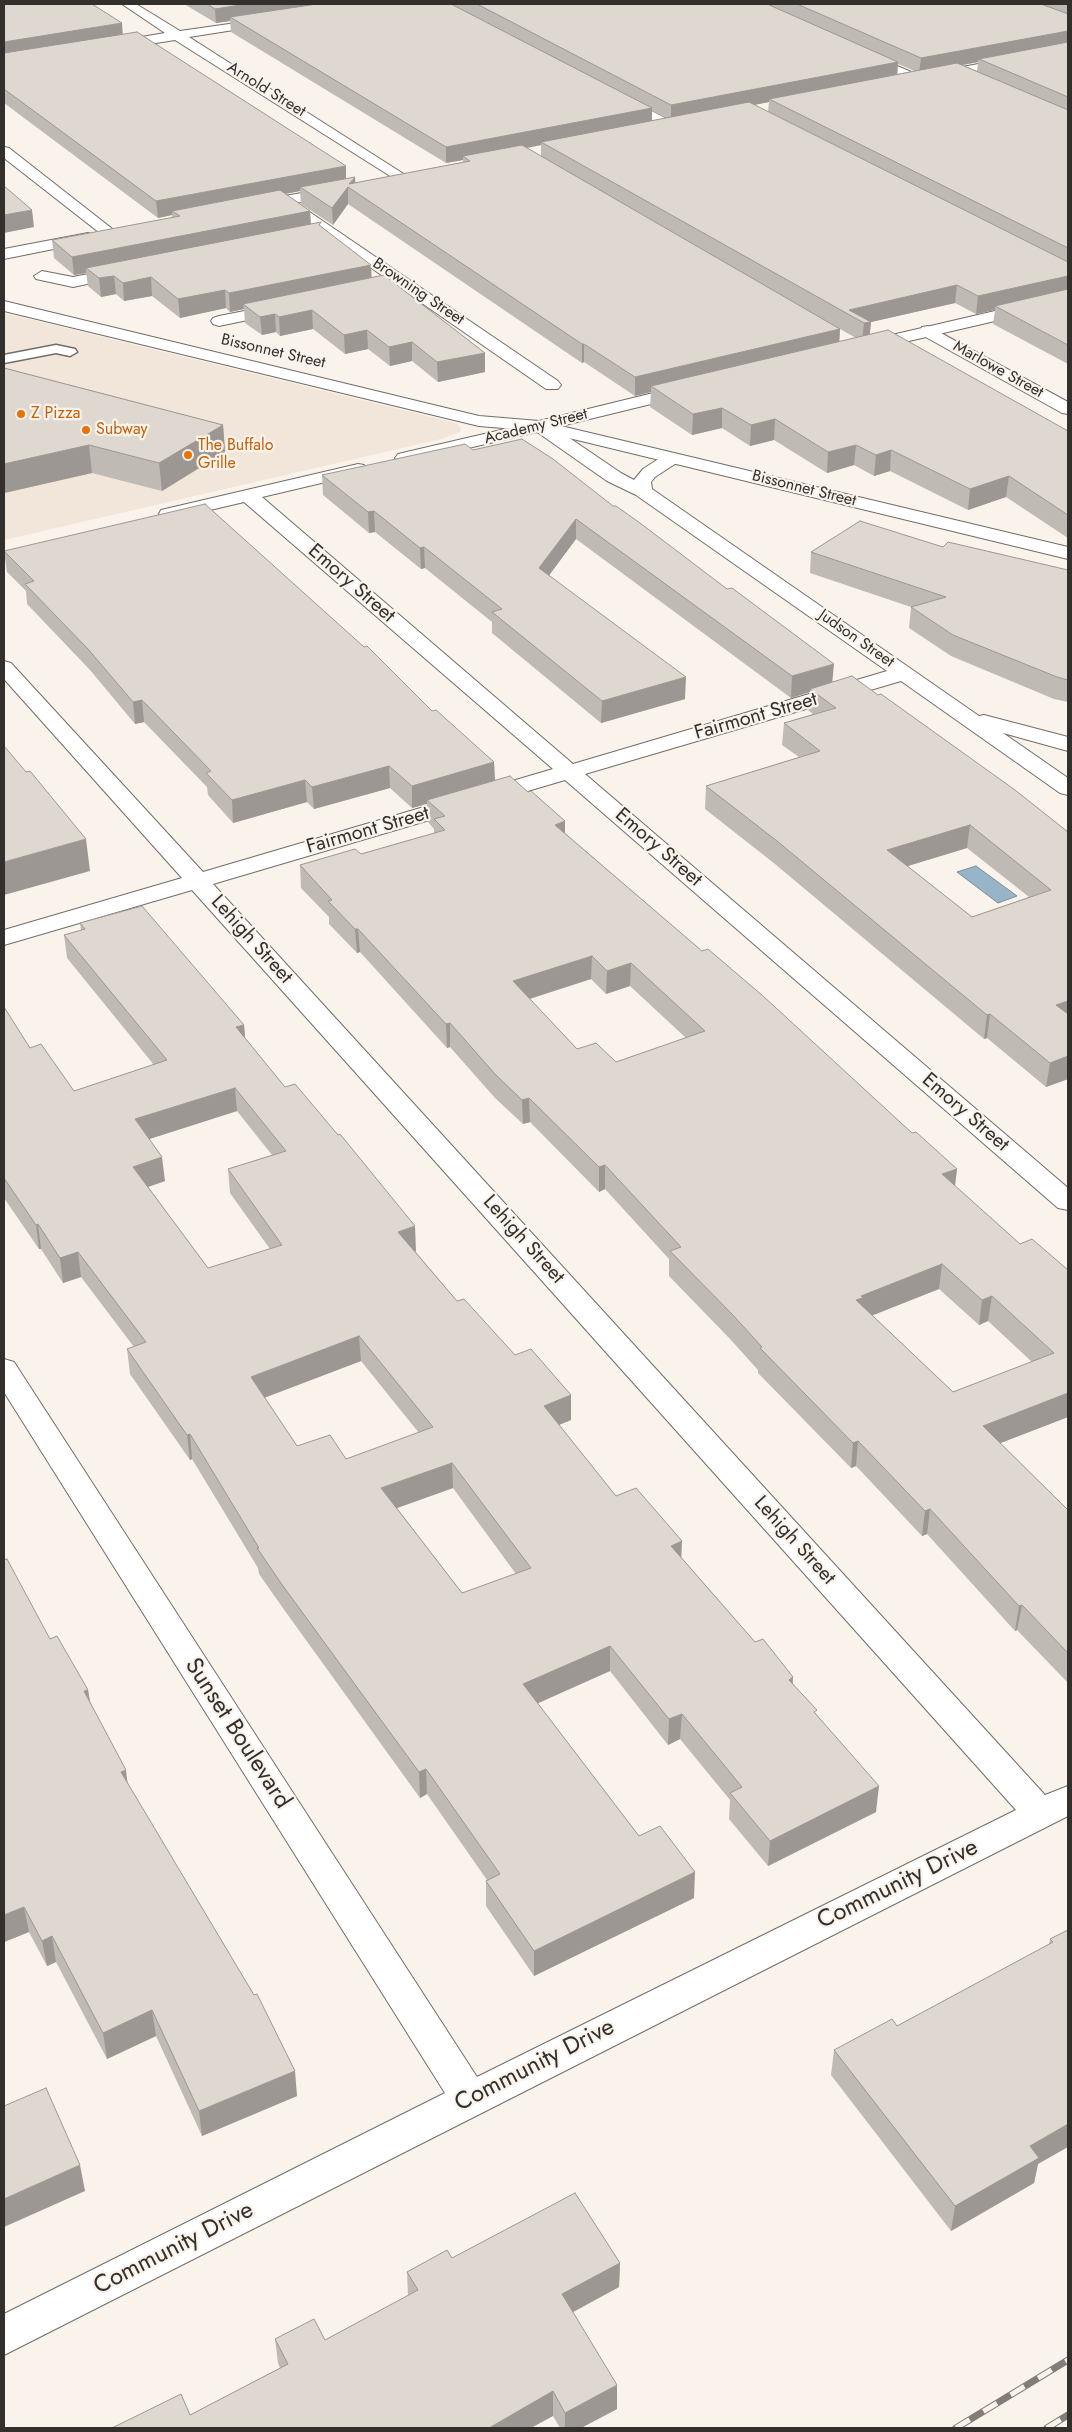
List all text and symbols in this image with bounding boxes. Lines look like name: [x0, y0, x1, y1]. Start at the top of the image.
street label: Arnold Street: [223, 58, 309, 122]
street label: Browning Street: [368, 254, 468, 330]
street label: Bissonnet Street: [219, 331, 327, 373]
street label: Marlowe Street: [950, 337, 1046, 403]
place label: Z Pizza: [31, 404, 80, 424]
street label: Academy Street: [482, 405, 590, 449]
marker: Z Pizza: [15, 408, 27, 420]
place label: Subway: [96, 420, 148, 440]
marker: Subway: [80, 424, 92, 436]
place label: The Buffalo Grille: [198, 436, 273, 474]
marker: The Buffalo Grille: [182, 449, 194, 461]
street label: Bissonnet Street: [750, 467, 858, 511]
street label: Emory Street: [303, 540, 399, 628]
street label: Judson Street: [814, 606, 898, 672]
street label: Fairmont Street: [692, 688, 820, 746]
street label: Fairmont Street: [304, 802, 432, 860]
street label: Emory Street: [610, 804, 706, 892]
street label: Lehigh Street: [205, 891, 297, 989]
street label: Emory Street: [917, 1069, 1013, 1157]
street label: Lehigh Street: [477, 1191, 569, 1289]
street label: Lehigh Street: [748, 1492, 840, 1590]
street label: Sunset Boulevard: [178, 1653, 296, 1815]
street label: Community Drive: [813, 1834, 983, 1936]
street label: Community Drive: [450, 2013, 620, 2119]
street label: Community Drive: [89, 2196, 259, 2302]

